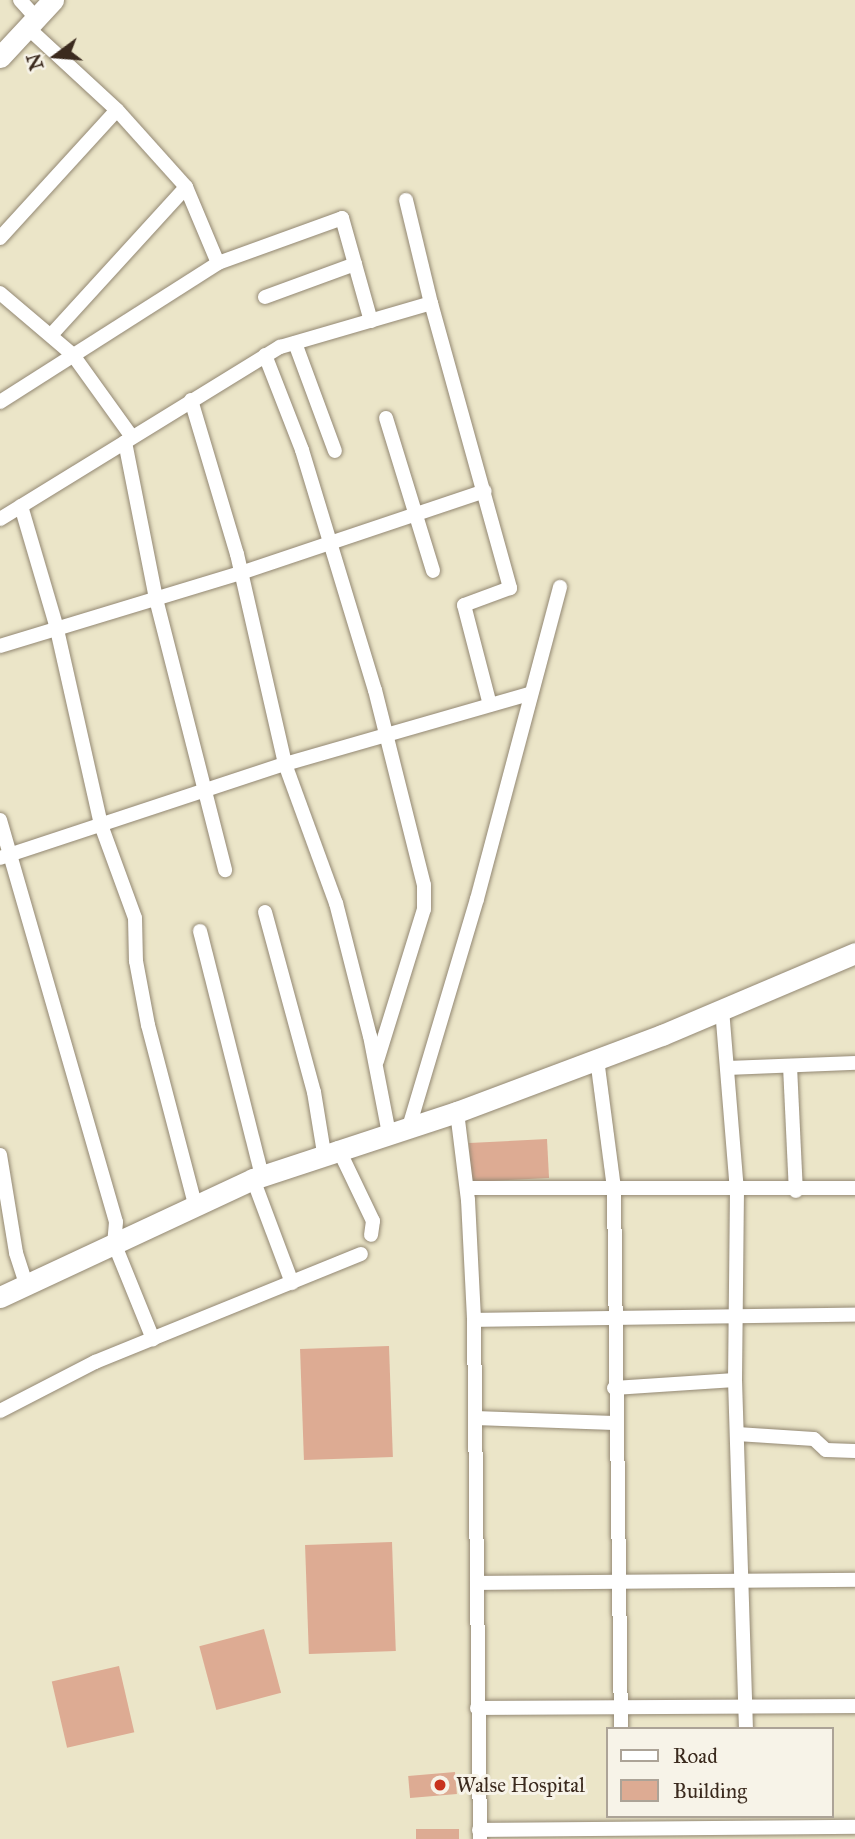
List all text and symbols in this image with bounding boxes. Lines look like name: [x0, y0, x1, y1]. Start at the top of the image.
north arrow: [21, 21, 91, 91]
text: N: [22, 51, 49, 73]
legend: [606, 1727, 834, 1818]
text: Road: [673, 1743, 718, 1769]
place label: Walse Hospital: [456, 1772, 585, 1798]
marker: Walse Hospital: [430, 1775, 450, 1795]
text: Building: [673, 1778, 747, 1804]

